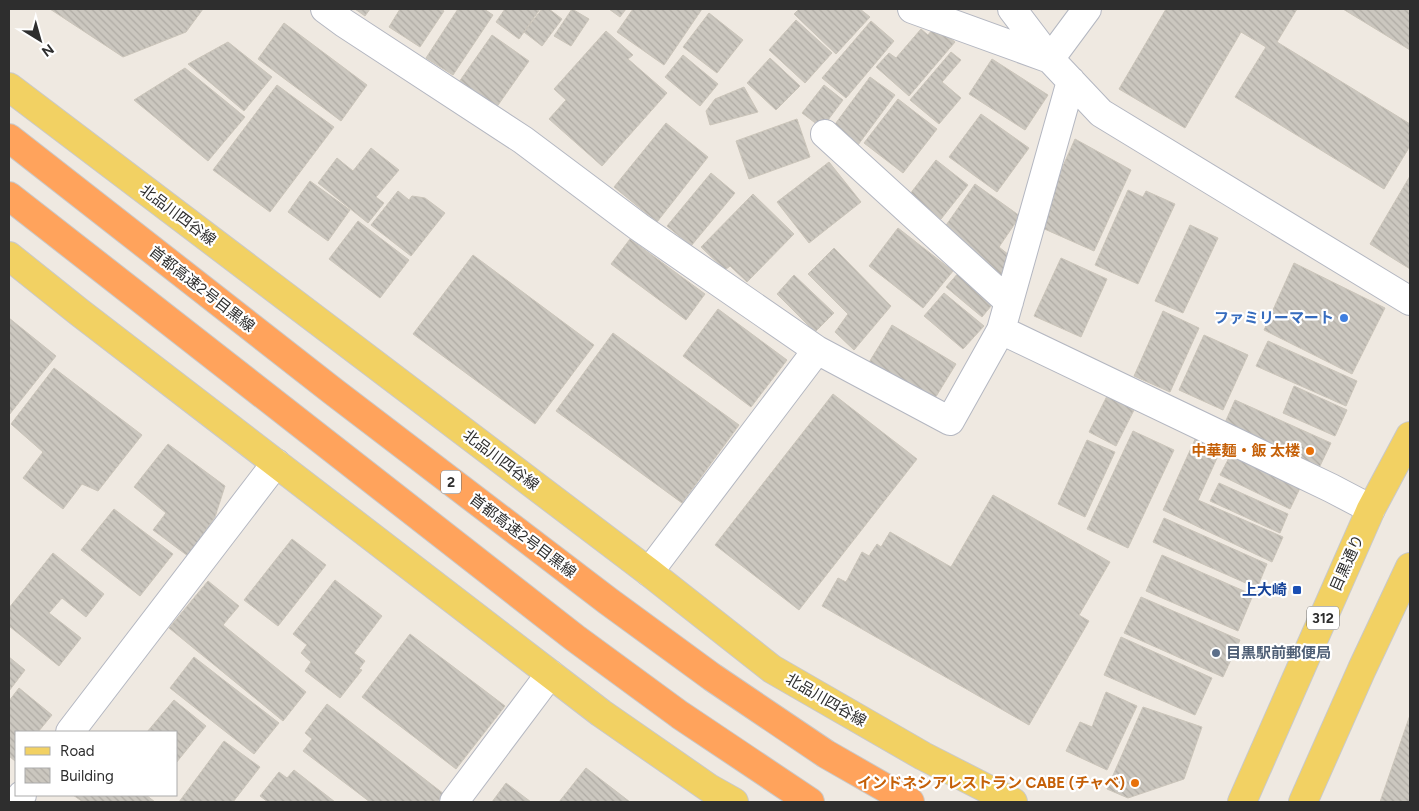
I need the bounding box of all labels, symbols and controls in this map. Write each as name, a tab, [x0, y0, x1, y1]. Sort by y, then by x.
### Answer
north arrow	[15, 15, 65, 65]
text: N	[38, 40, 57, 60]
street label: 北品川四谷線	[137, 181, 219, 249]
street label: 首都高速2号目黒線	[146, 242, 258, 336]
place label: ファミリーマート	[1214, 309, 1334, 327]
marker: ファミリーマート	[1338, 312, 1350, 324]
street label: 北品川四谷線	[460, 426, 542, 494]
place label: 中華麺・飯 太楼	[1191, 442, 1300, 460]
marker: 中華麺・飯 太楼	[1304, 445, 1316, 457]
road number: 2	[441, 471, 461, 494]
street label: 首都高速2号目黒線	[466, 490, 580, 582]
street label: 目黒通り	[1327, 532, 1367, 594]
place label: 上大崎	[1242, 581, 1287, 599]
marker: 上大崎	[1291, 584, 1303, 596]
road number: 312	[1307, 606, 1339, 630]
place label: 目黒駅前郵便局	[1226, 644, 1331, 662]
marker: 目黒駅前郵便局	[1210, 647, 1222, 659]
street label: 北品川四谷線	[783, 670, 869, 730]
legend	[15, 731, 178, 796]
text: Road	[60, 742, 95, 760]
text: Building	[60, 767, 114, 785]
place label: インドネシアレストラン CABE (チャベ)	[857, 774, 1125, 792]
marker: インドネシアレストラン CABE (チャベ)	[1129, 777, 1141, 789]

